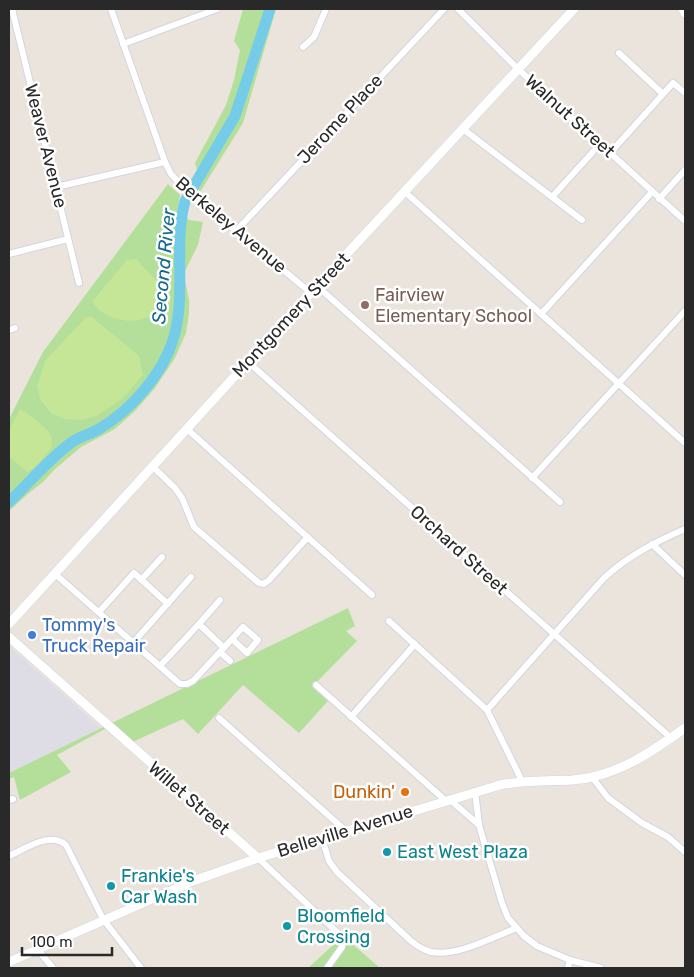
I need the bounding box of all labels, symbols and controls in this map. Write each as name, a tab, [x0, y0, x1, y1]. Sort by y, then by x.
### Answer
street label: Jerome Place	[293, 69, 387, 169]
street label: Walnut Street	[520, 70, 620, 162]
street label: Weaver Avenue	[20, 82, 72, 210]
street label: Berkeley Avenue	[171, 172, 291, 278]
water label: Second River	[147, 206, 180, 325]
street label: Montgomery Street	[228, 248, 354, 382]
place label: Fairview Elementary School	[375, 284, 532, 327]
marker: Fairview Elementary School	[359, 299, 371, 311]
street label: Orchard Street	[406, 501, 512, 599]
place label: Tommy's Truck Repair	[42, 614, 146, 657]
marker: Tommy's Truck Repair	[26, 629, 38, 641]
street label: Willet Street	[144, 757, 234, 839]
place label: Dunkin'	[333, 781, 395, 803]
marker: Dunkin'	[399, 786, 411, 798]
street label: Belleville Avenue	[274, 800, 416, 862]
place label: East West Plaza	[397, 841, 528, 863]
marker: East West Plaza	[381, 846, 393, 858]
place label: Frankie's Car Wash	[121, 865, 198, 908]
marker: Frankie's Car Wash	[105, 880, 117, 892]
place label: Bloomfield Crossing	[297, 905, 385, 948]
marker: Bloomfield Crossing	[281, 920, 293, 932]
scale bar	[22, 924, 112, 956]
text: 100 m	[30, 933, 72, 951]

